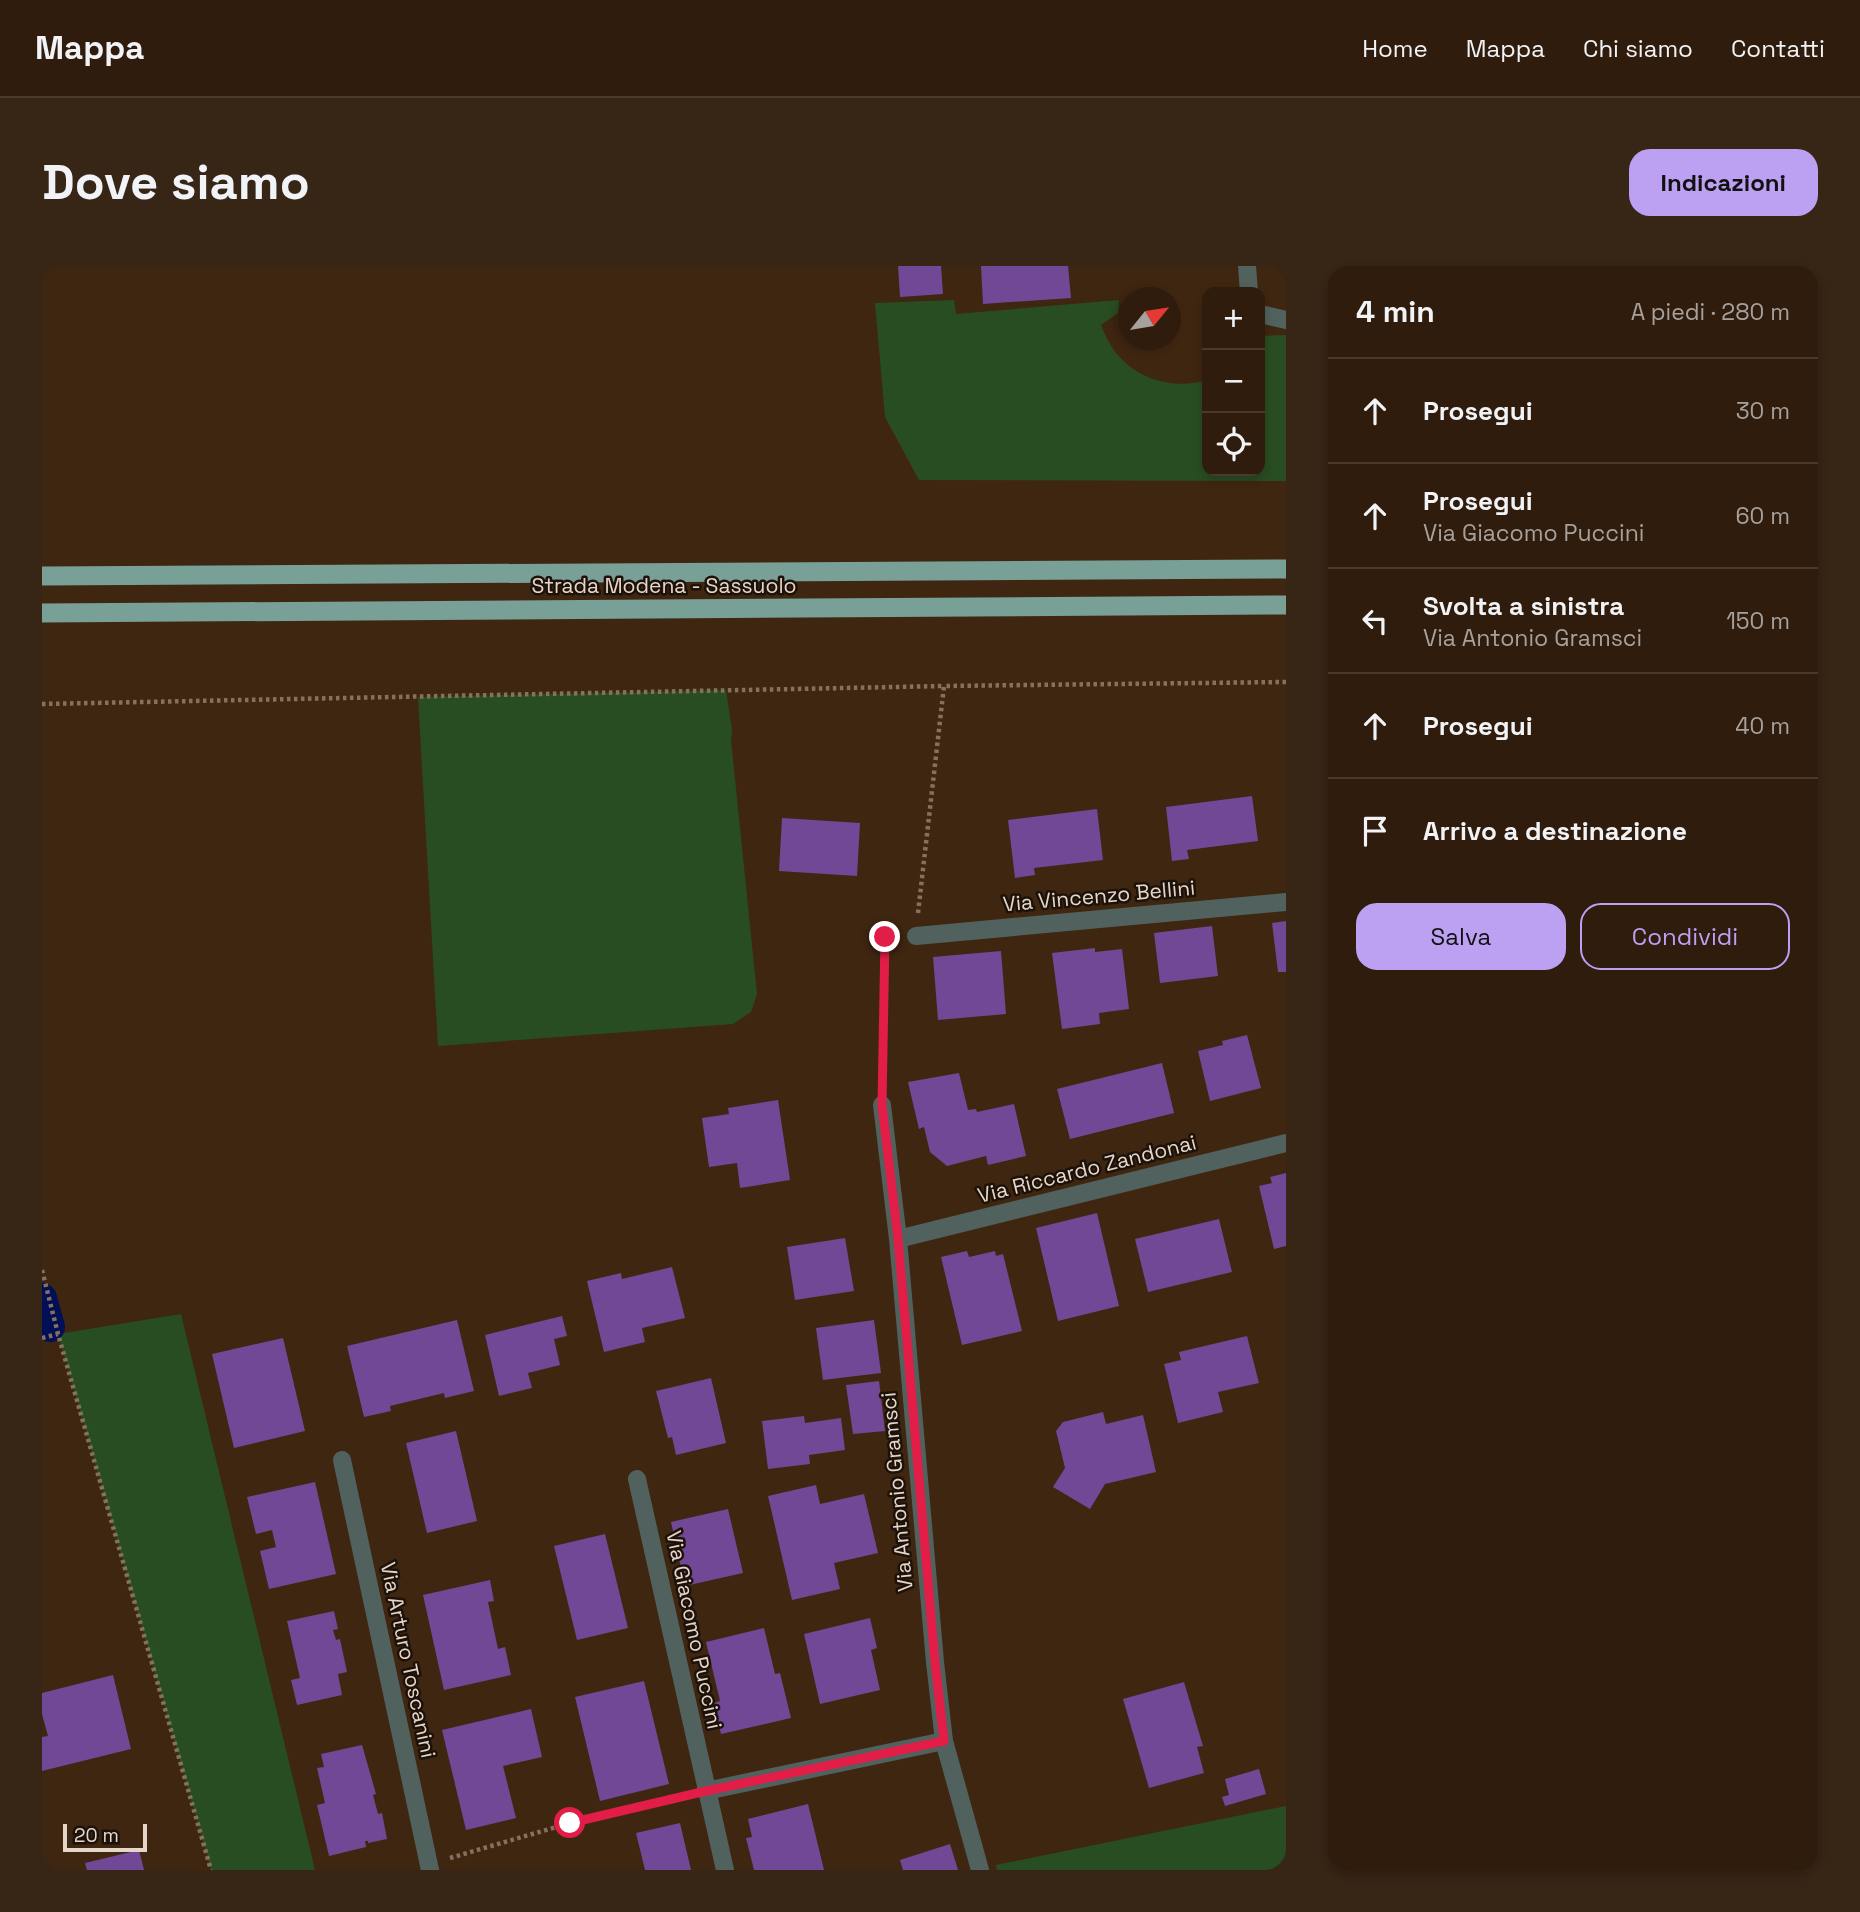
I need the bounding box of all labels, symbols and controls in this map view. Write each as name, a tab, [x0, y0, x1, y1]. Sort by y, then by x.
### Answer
text: Mappa	[35, 27, 144, 69]
text: Home	[1362, 33, 1428, 64]
text: Mappa	[1466, 33, 1545, 64]
text: Chi siamo	[1583, 33, 1693, 64]
text: Contatti	[1731, 33, 1825, 64]
button: Indicazioni	[1629, 149, 1818, 216]
text: Dove siamo	[42, 151, 310, 213]
north arrow	[1118, 287, 1181, 350]
map controls	[1202, 287, 1265, 476]
button: +	[1202, 287, 1265, 350]
text: 4 min	[1356, 292, 1435, 331]
text: A piedi · 280 m	[1631, 297, 1790, 327]
button: −	[1202, 350, 1265, 413]
icon: ahead	[1356, 392, 1394, 430]
text: Prosegui	[1423, 394, 1533, 428]
text: 30 m	[1736, 396, 1790, 426]
button: locate	[1202, 413, 1265, 476]
text: Prosegui	[1423, 484, 1533, 518]
icon: ahead	[1356, 497, 1394, 535]
text: 60 m	[1735, 501, 1790, 531]
text: Via Giacomo Puccini	[1423, 518, 1644, 548]
street label: Strada Modena - Sassuolo	[532, 572, 797, 599]
text: Svolta a sinistra	[1423, 589, 1624, 623]
icon: left	[1356, 602, 1394, 640]
text: 150 m	[1726, 606, 1790, 636]
text: Via Antonio Gramsci	[1423, 623, 1642, 653]
icon: ahead	[1356, 707, 1394, 745]
text: Prosegui	[1423, 709, 1533, 743]
text: 40 m	[1735, 711, 1790, 741]
icon: arrive	[1356, 812, 1394, 850]
text: Arrivo a destinazione	[1423, 814, 1687, 848]
street label: Via Vincenzo Bellini	[1002, 874, 1196, 917]
button: Salva	[1356, 903, 1566, 970]
button: Condividi	[1580, 903, 1790, 970]
route end	[869, 921, 900, 952]
street label: Via Riccardo Zandonai	[975, 1128, 1199, 1209]
street label: Via Antonio Gramsci	[874, 1391, 919, 1593]
street label: Via Giacomo Puccini	[660, 1528, 729, 1732]
street label: Via Arturo Toscanini	[375, 1560, 442, 1760]
route start	[554, 1807, 585, 1838]
scale bar	[63, 1821, 147, 1853]
text: 20 m	[74, 1823, 119, 1848]

